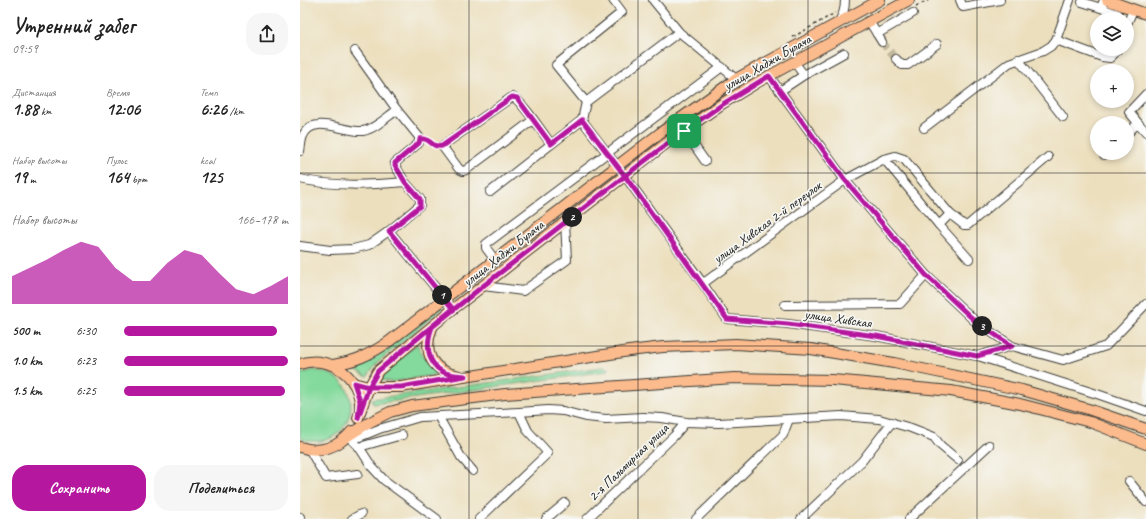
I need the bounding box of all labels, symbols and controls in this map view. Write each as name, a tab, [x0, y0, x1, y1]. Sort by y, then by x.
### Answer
text: Утренний забег	[12, 12, 135, 40]
map controls	[1090, 12, 1134, 160]
button: layers	[1090, 12, 1134, 56]
button: share	[246, 13, 288, 55]
street label: улица Хаджи Булача	[720, 30, 815, 95]
text: 09:59	[12, 41, 38, 57]
button: +	[1090, 64, 1134, 108]
text: Дистанция	[12, 85, 56, 99]
text: Время	[106, 85, 129, 99]
text: Темп	[200, 85, 218, 99]
text: 1.88	[12, 99, 38, 120]
text: 12:06	[106, 99, 140, 120]
text: 6:26	[200, 99, 227, 120]
text: km	[38, 104, 52, 118]
text: /km	[227, 104, 244, 118]
pin	[667, 114, 701, 148]
button: −	[1090, 116, 1134, 160]
icon: arrive	[673, 120, 695, 142]
text: Набор высоты	[12, 153, 67, 167]
text: Пульс	[106, 153, 127, 167]
text: kcal	[200, 153, 215, 167]
text: 19	[12, 167, 27, 188]
text: 164	[106, 167, 129, 188]
text: 125	[200, 167, 223, 188]
text: m	[27, 172, 36, 186]
text: bpm	[129, 172, 147, 186]
street label: улица Хивская 2-й переулок	[709, 176, 826, 268]
pin: 2	[562, 207, 582, 227]
text: 2	[570, 210, 574, 224]
text: Набор высоты	[12, 212, 77, 228]
text: 166–178 m	[237, 212, 288, 228]
street label: улица Хаджи Булача	[459, 216, 548, 291]
pin: 1	[432, 285, 452, 305]
text: 1	[440, 288, 444, 302]
street label: улица Хивская	[803, 305, 874, 332]
pin: 3	[972, 316, 992, 336]
text: 3	[980, 319, 984, 333]
text: 500 m	[12, 323, 40, 339]
text: 6:30	[76, 323, 96, 339]
text: 1.0 km	[12, 353, 42, 369]
text: 6:23	[76, 353, 96, 369]
text: 1.5 km	[12, 383, 42, 399]
text: 6:25	[76, 383, 96, 399]
street label: 2-я Пальмирная улица	[585, 419, 673, 505]
button: Сохранить	[12, 465, 146, 511]
button: Поделиться	[154, 465, 288, 511]

